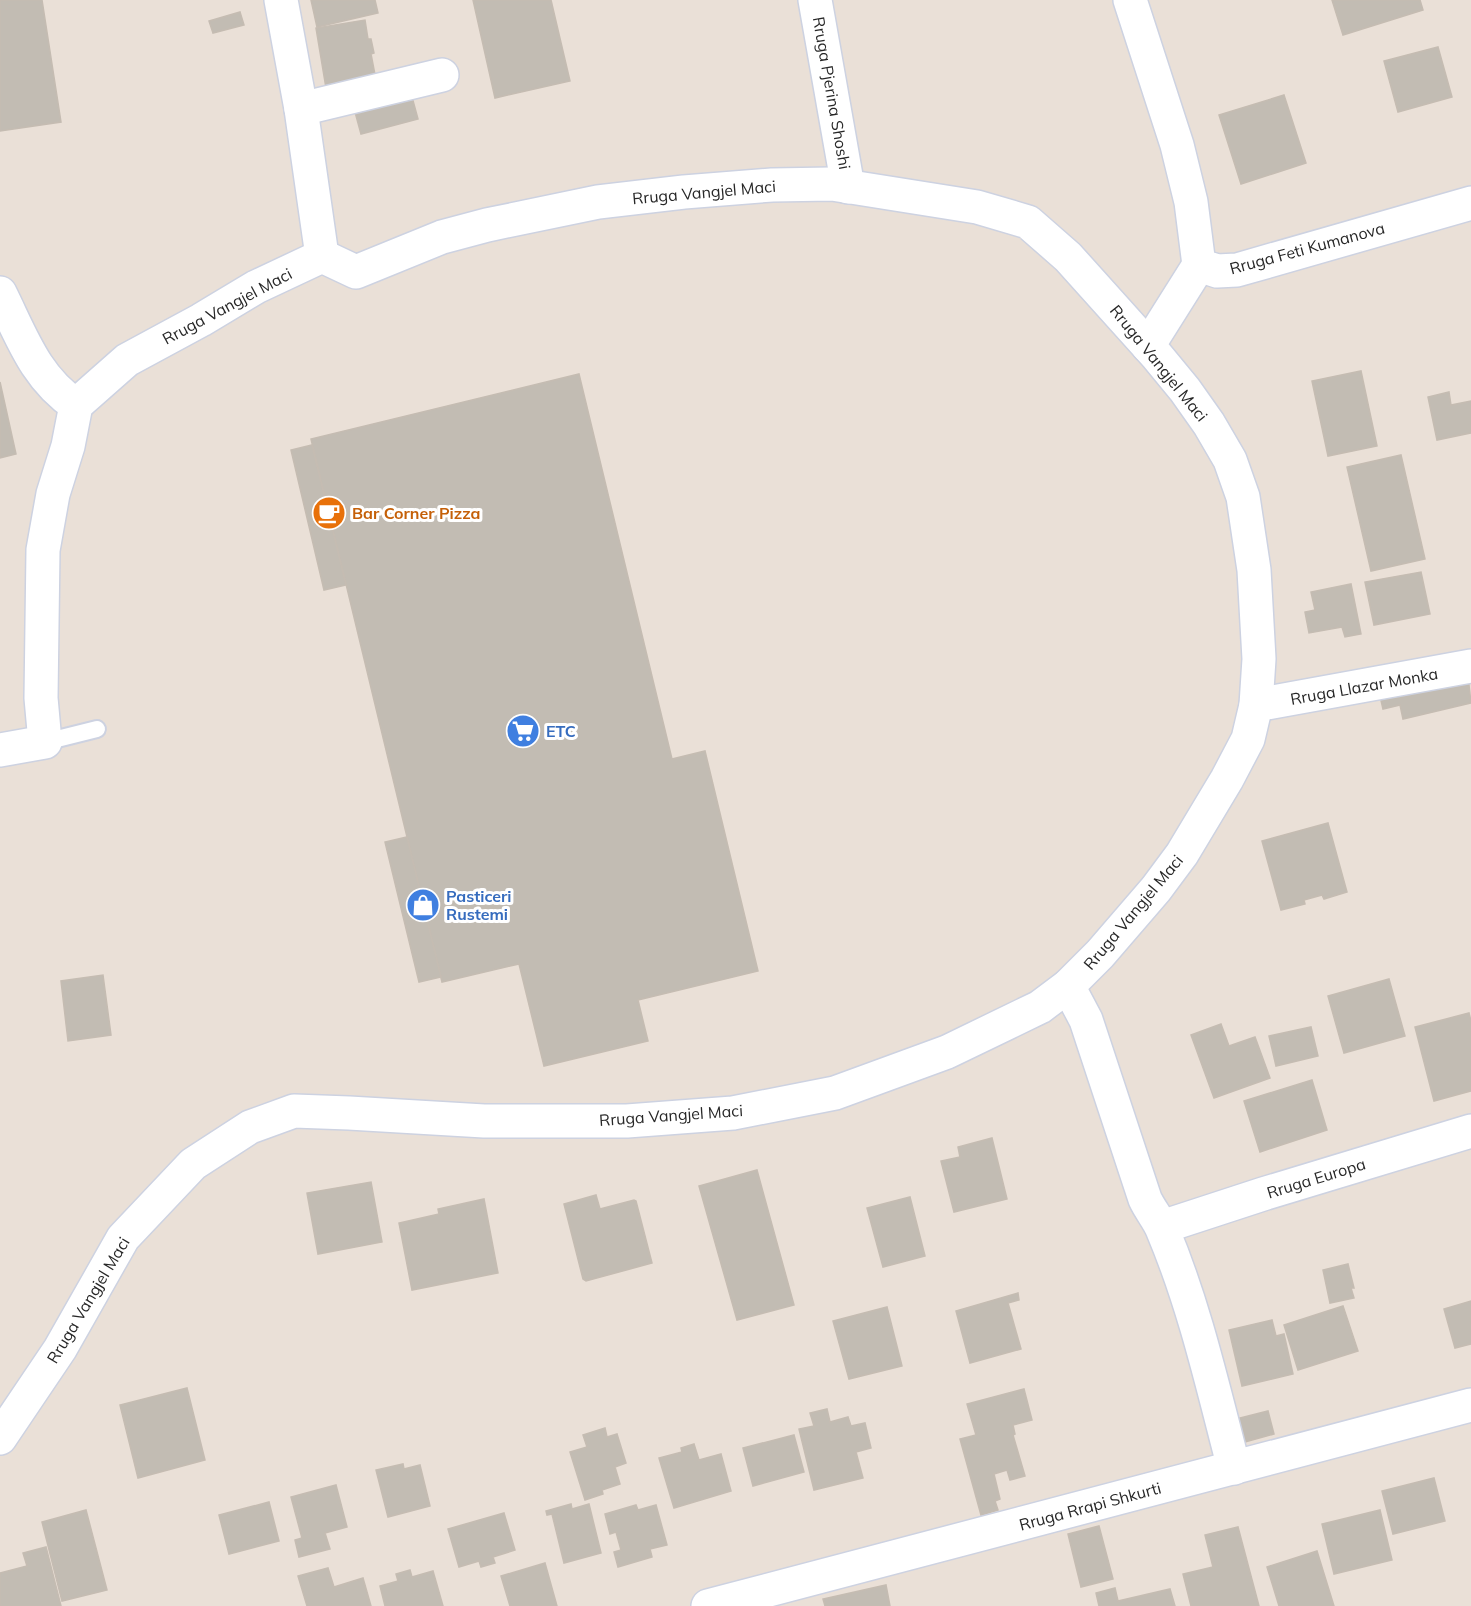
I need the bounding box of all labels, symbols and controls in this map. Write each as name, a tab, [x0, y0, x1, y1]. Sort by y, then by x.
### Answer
street label: Rruga Pjerina Shoshi	[809, 15, 855, 171]
street label: Rruga Vangjel Maci	[631, 176, 777, 208]
street label: Rruga Feti Kumanova	[1227, 218, 1387, 278]
street label: Rruga Vangjel Maci	[159, 263, 295, 349]
street label: Rruga Vangjel Maci	[1106, 301, 1212, 425]
cafe icon: Bar Corner Pizza	[311, 495, 347, 531]
place label: Bar Corner Pizza	[352, 503, 480, 523]
street label: Rruga Llazar Monka	[1289, 663, 1439, 709]
supermarket icon: ETC	[505, 713, 541, 749]
place label: ETC	[546, 721, 576, 741]
street label: Rruga Vangjel Maci	[1079, 850, 1187, 974]
place label: Pasticeri Rustemi	[446, 886, 512, 924]
shop icon: Pasticeri Rustemi	[405, 887, 441, 923]
street label: Rruga Vangjel Maci	[598, 1100, 744, 1130]
street label: Rruga Europa	[1264, 1153, 1368, 1203]
street label: Rruga Vangjel Maci	[42, 1233, 134, 1367]
street label: Rruga Rrapi Shkurti	[1017, 1477, 1163, 1535]

